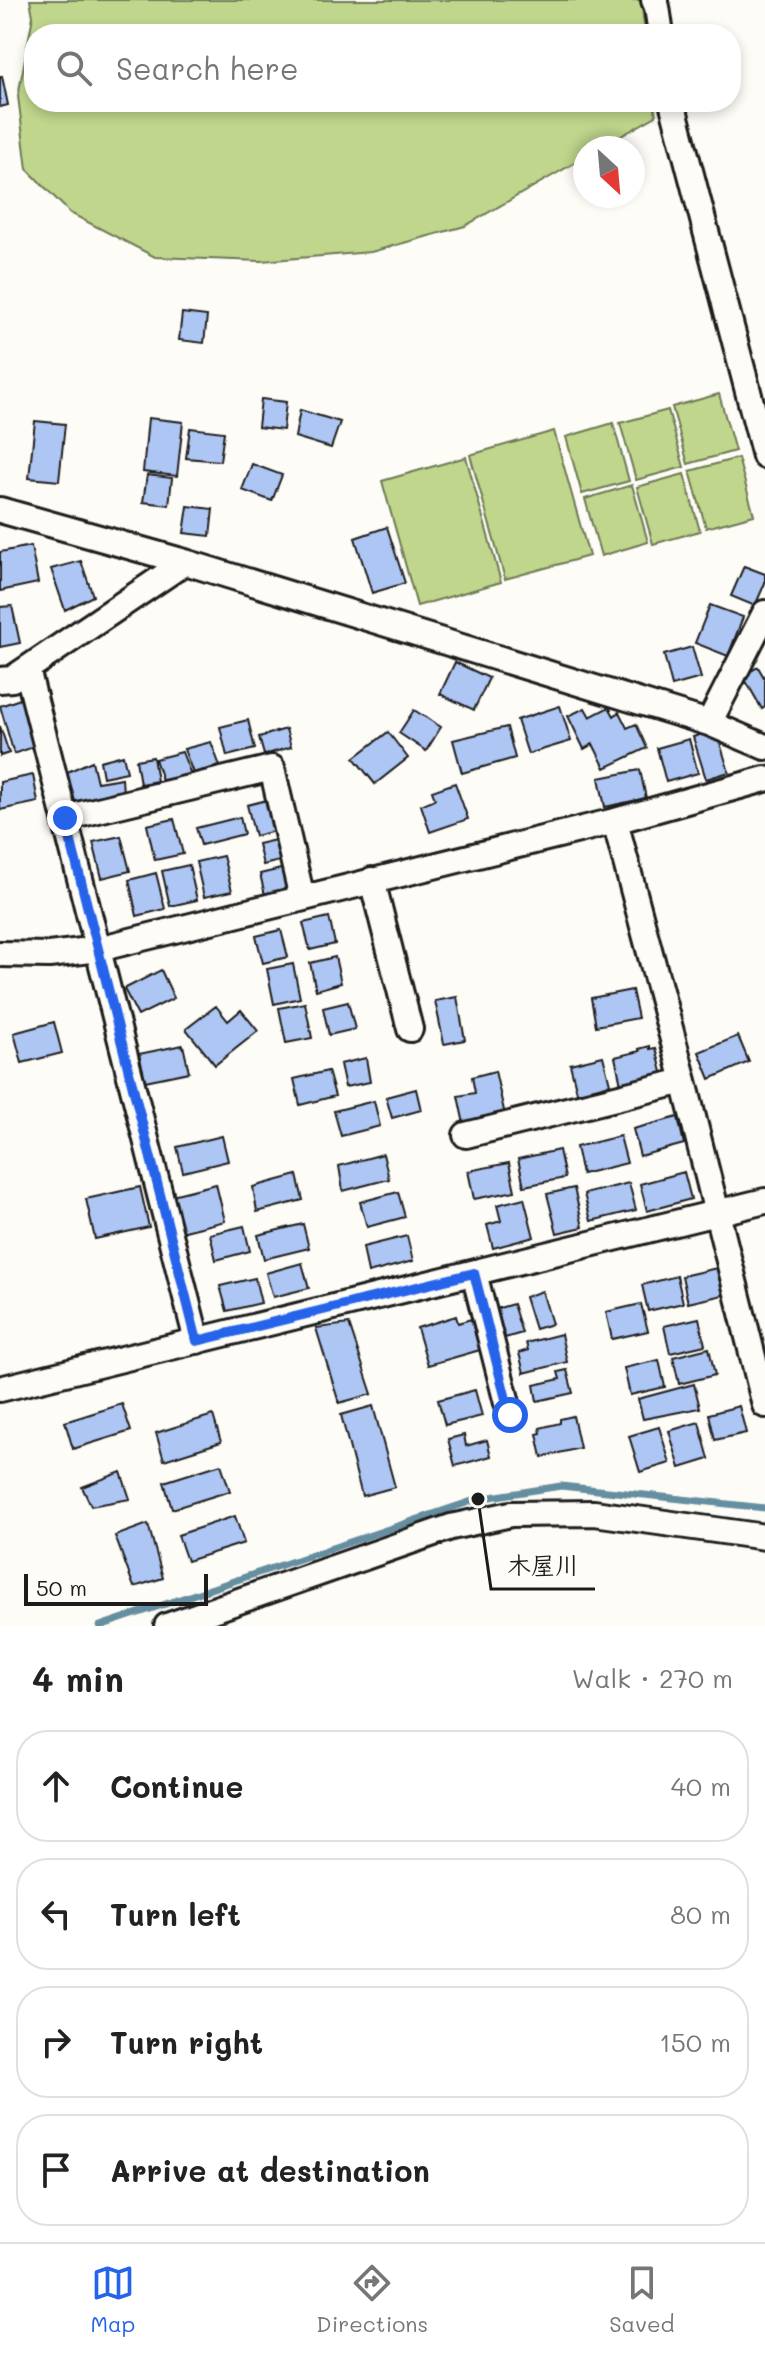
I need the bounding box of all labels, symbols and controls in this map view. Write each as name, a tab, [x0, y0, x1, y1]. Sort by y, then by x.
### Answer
search box	[24, 24, 741, 112]
icon: search	[52, 46, 96, 90]
text: Search here	[116, 48, 299, 88]
north arrow	[573, 136, 645, 208]
route end	[47, 800, 83, 836]
route start	[492, 1397, 528, 1433]
callout: 木屋川	[491, 1541, 595, 1589]
text: 木屋川	[507, 1549, 579, 1580]
scale bar	[24, 1570, 208, 1606]
text: 50 m	[36, 1573, 87, 1602]
text: 4 min	[32, 1656, 124, 1701]
text: Walk · 270 m	[572, 1661, 733, 1695]
icon: ahead	[34, 1764, 78, 1808]
text: Continue	[110, 1766, 243, 1806]
text: 40 m	[671, 1769, 731, 1803]
icon: left	[34, 1892, 78, 1936]
text: Turn left	[110, 1894, 241, 1934]
text: 80 m	[670, 1897, 731, 1931]
icon: right	[34, 2020, 78, 2064]
text: Turn right	[110, 2022, 263, 2062]
text: 150 m	[659, 2025, 731, 2059]
icon: arrive	[34, 2148, 78, 2192]
text: Arrive at destination	[110, 2150, 430, 2190]
tab: Map	[91, 2261, 135, 2338]
tab: Directions	[316, 2261, 428, 2338]
tab: Saved	[609, 2261, 674, 2338]

